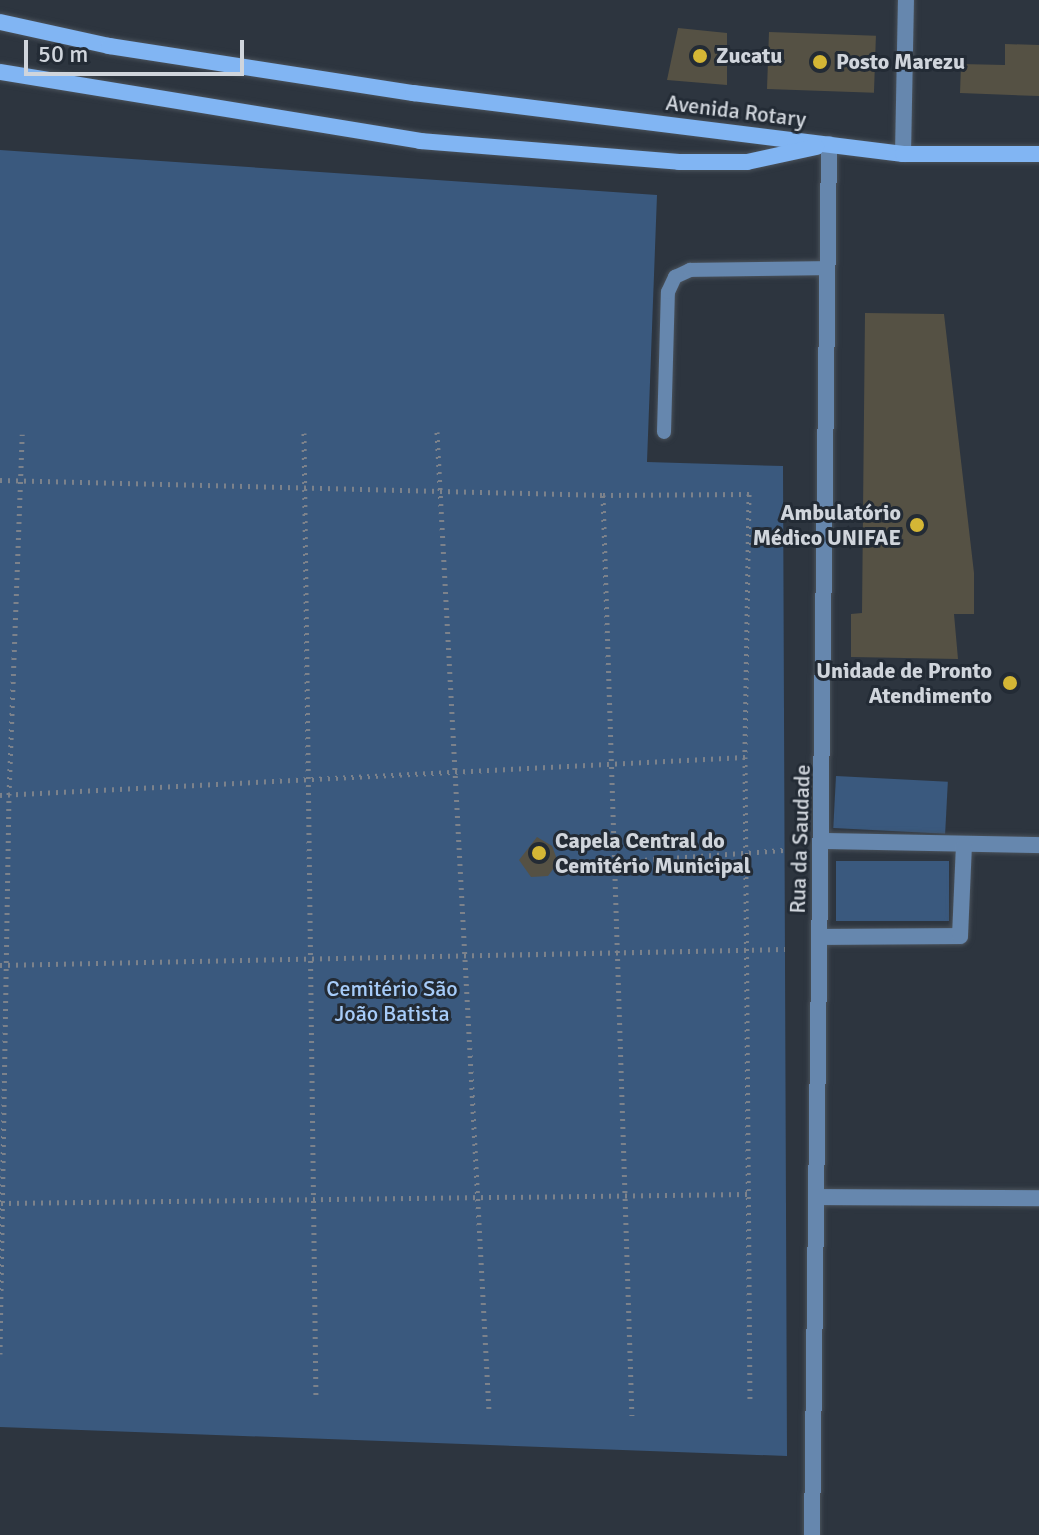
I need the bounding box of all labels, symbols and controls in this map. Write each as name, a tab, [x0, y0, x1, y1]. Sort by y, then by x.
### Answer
scale bar	[28, 24, 248, 74]
text: 50 m	[38, 39, 88, 69]
place label: Zucatu	[716, 43, 782, 69]
marker: Zucatu	[691, 47, 709, 65]
place label: Posto Marezu	[836, 49, 965, 75]
marker: Posto Marezu	[811, 53, 829, 71]
street label: Avenida Rotary	[664, 89, 808, 133]
place label: Ambulatório Médico UNIFAE	[753, 499, 901, 550]
marker: Ambulatório Médico UNIFAE	[908, 516, 926, 534]
place label: Unidade de Pronto Atendimento	[816, 657, 992, 708]
marker: Unidade de Pronto Atendimento	[999, 672, 1021, 694]
street label: Rua da Saudade	[784, 764, 816, 914]
place label: Capela Central do Cemitério Municipal	[555, 827, 751, 878]
marker: Capela Central do Cemitério Municipal	[530, 844, 548, 862]
park label: Cemitério São João Batista	[326, 975, 458, 1026]

